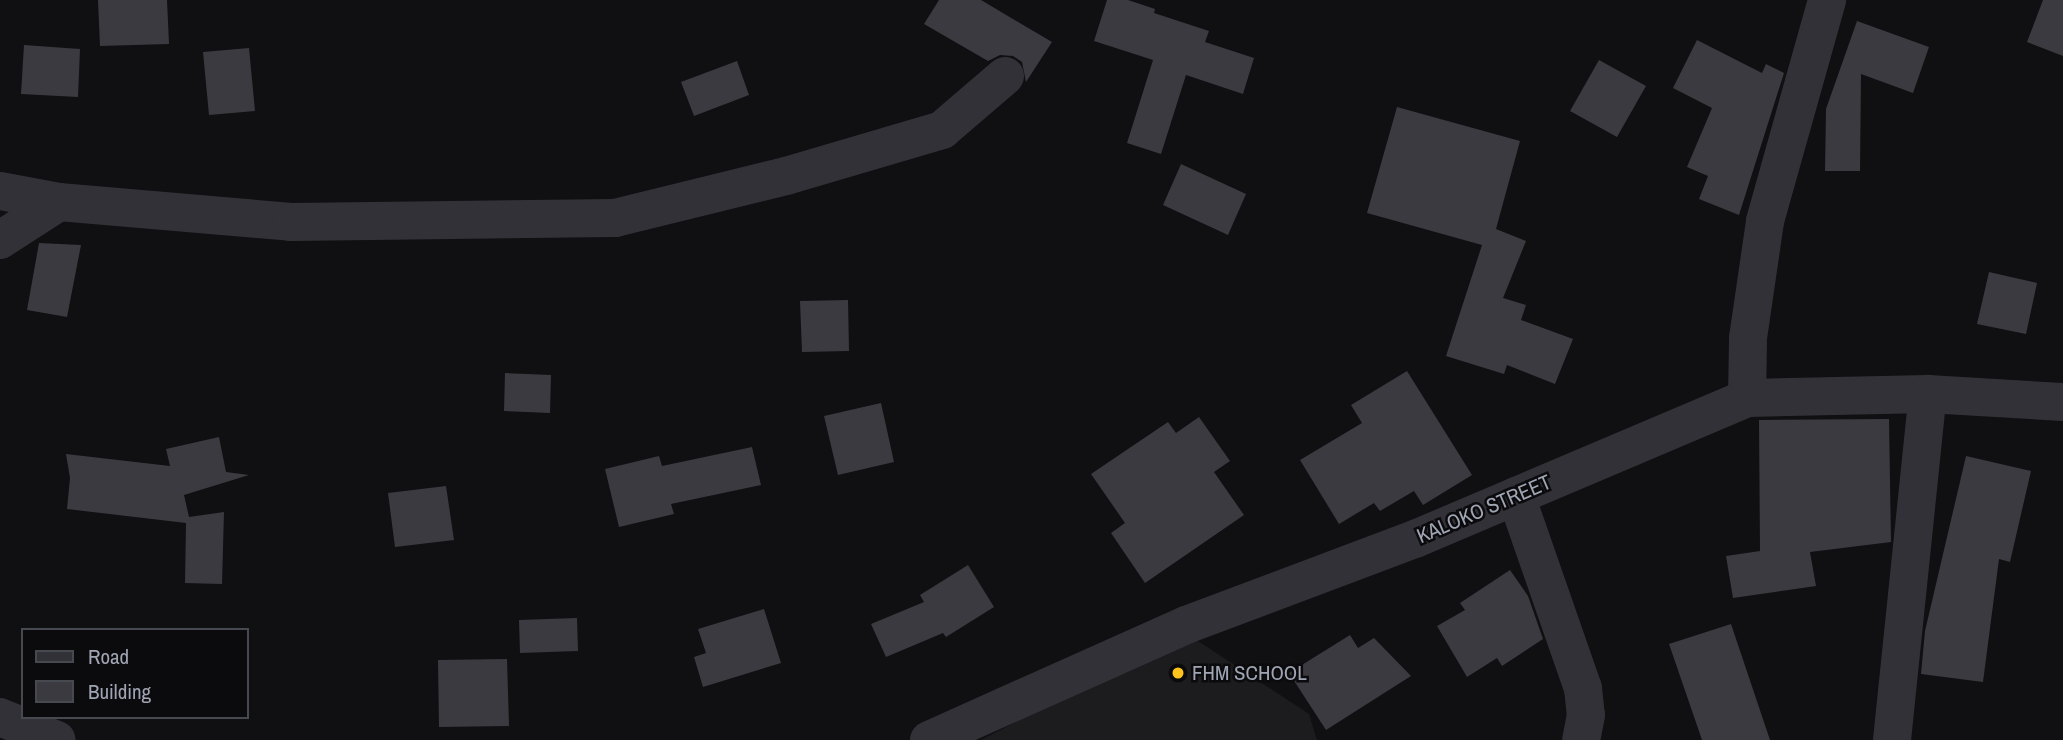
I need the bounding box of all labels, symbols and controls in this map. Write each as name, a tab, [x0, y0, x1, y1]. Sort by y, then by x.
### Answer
street label: KALOKO STREET	[1413, 469, 1555, 549]
legend	[21, 628, 248, 719]
text: Road	[88, 642, 129, 671]
place label: FHM SCHOOL	[1192, 660, 1307, 686]
marker: FHM SCHOOL	[1170, 665, 1186, 681]
text: Building	[88, 677, 151, 706]

